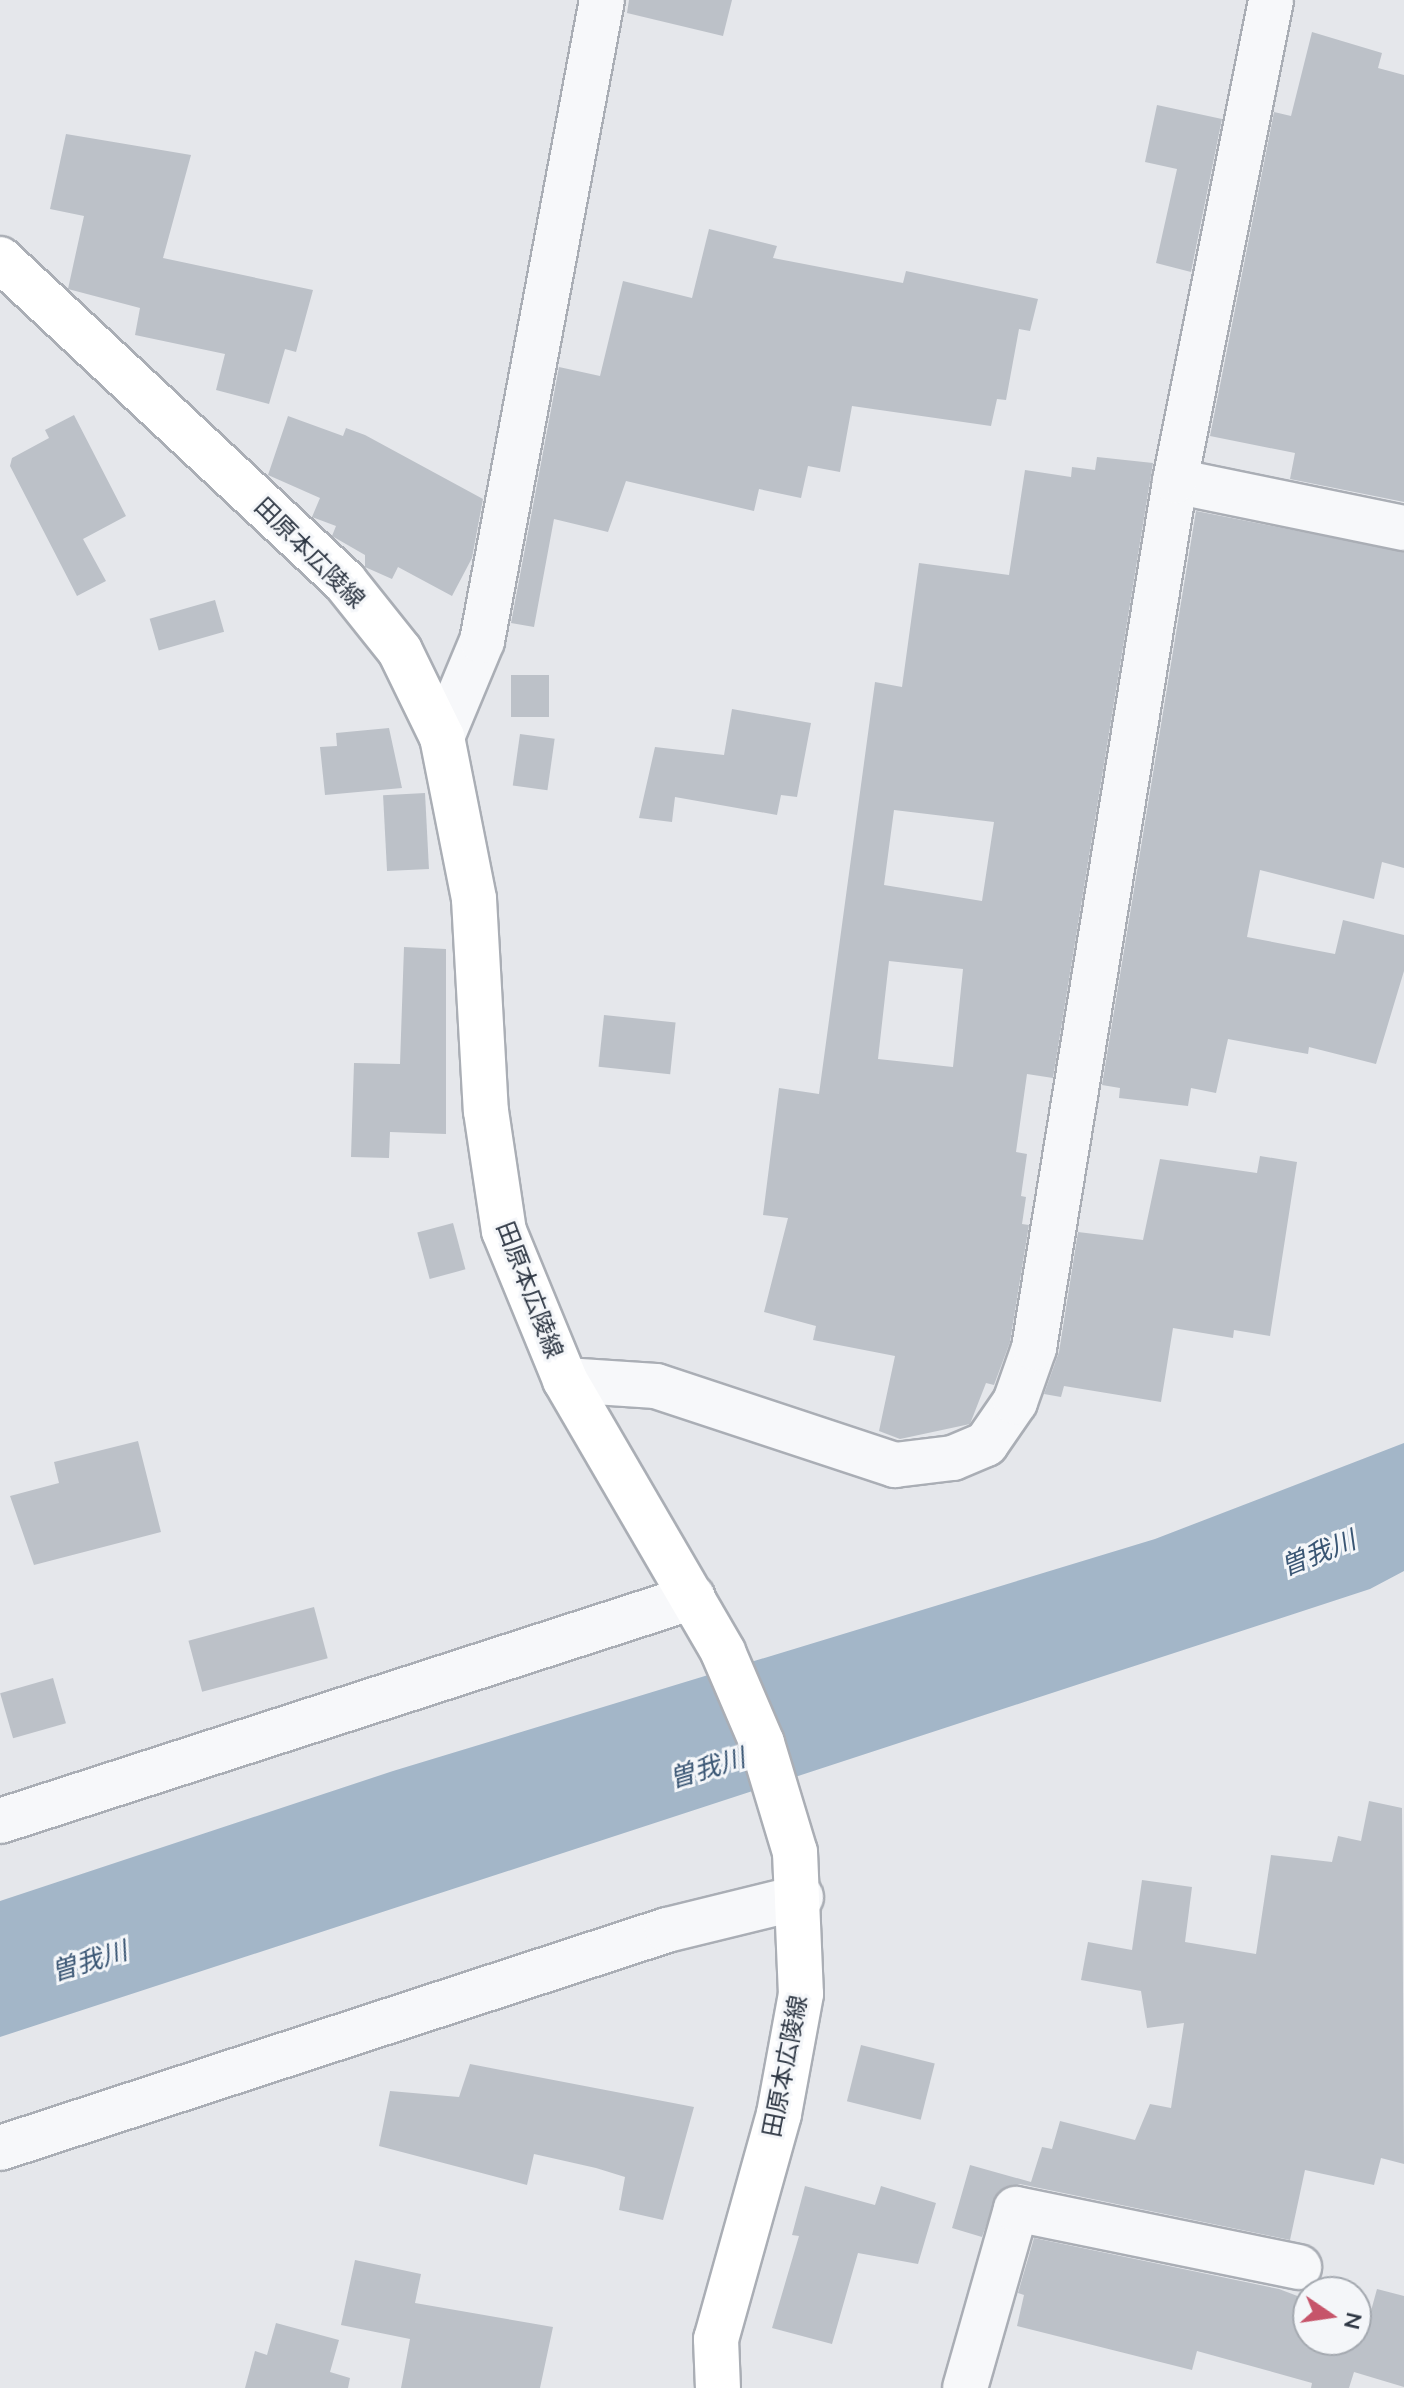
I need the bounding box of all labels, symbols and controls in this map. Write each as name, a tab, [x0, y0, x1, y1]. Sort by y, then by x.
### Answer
street label: 田原本広陵線	[249, 492, 371, 614]
street label: 田原本広陵線	[491, 1218, 569, 1362]
water label: 曽我川	[1276, 1524, 1360, 1582]
water label: 曽我川	[665, 1742, 749, 1794]
water label: 曽我川	[47, 1935, 131, 1987]
street label: 田原本広陵線	[757, 1993, 813, 2139]
north arrow	[1292, 2276, 1372, 2356]
text: N	[1338, 2310, 1369, 2332]

